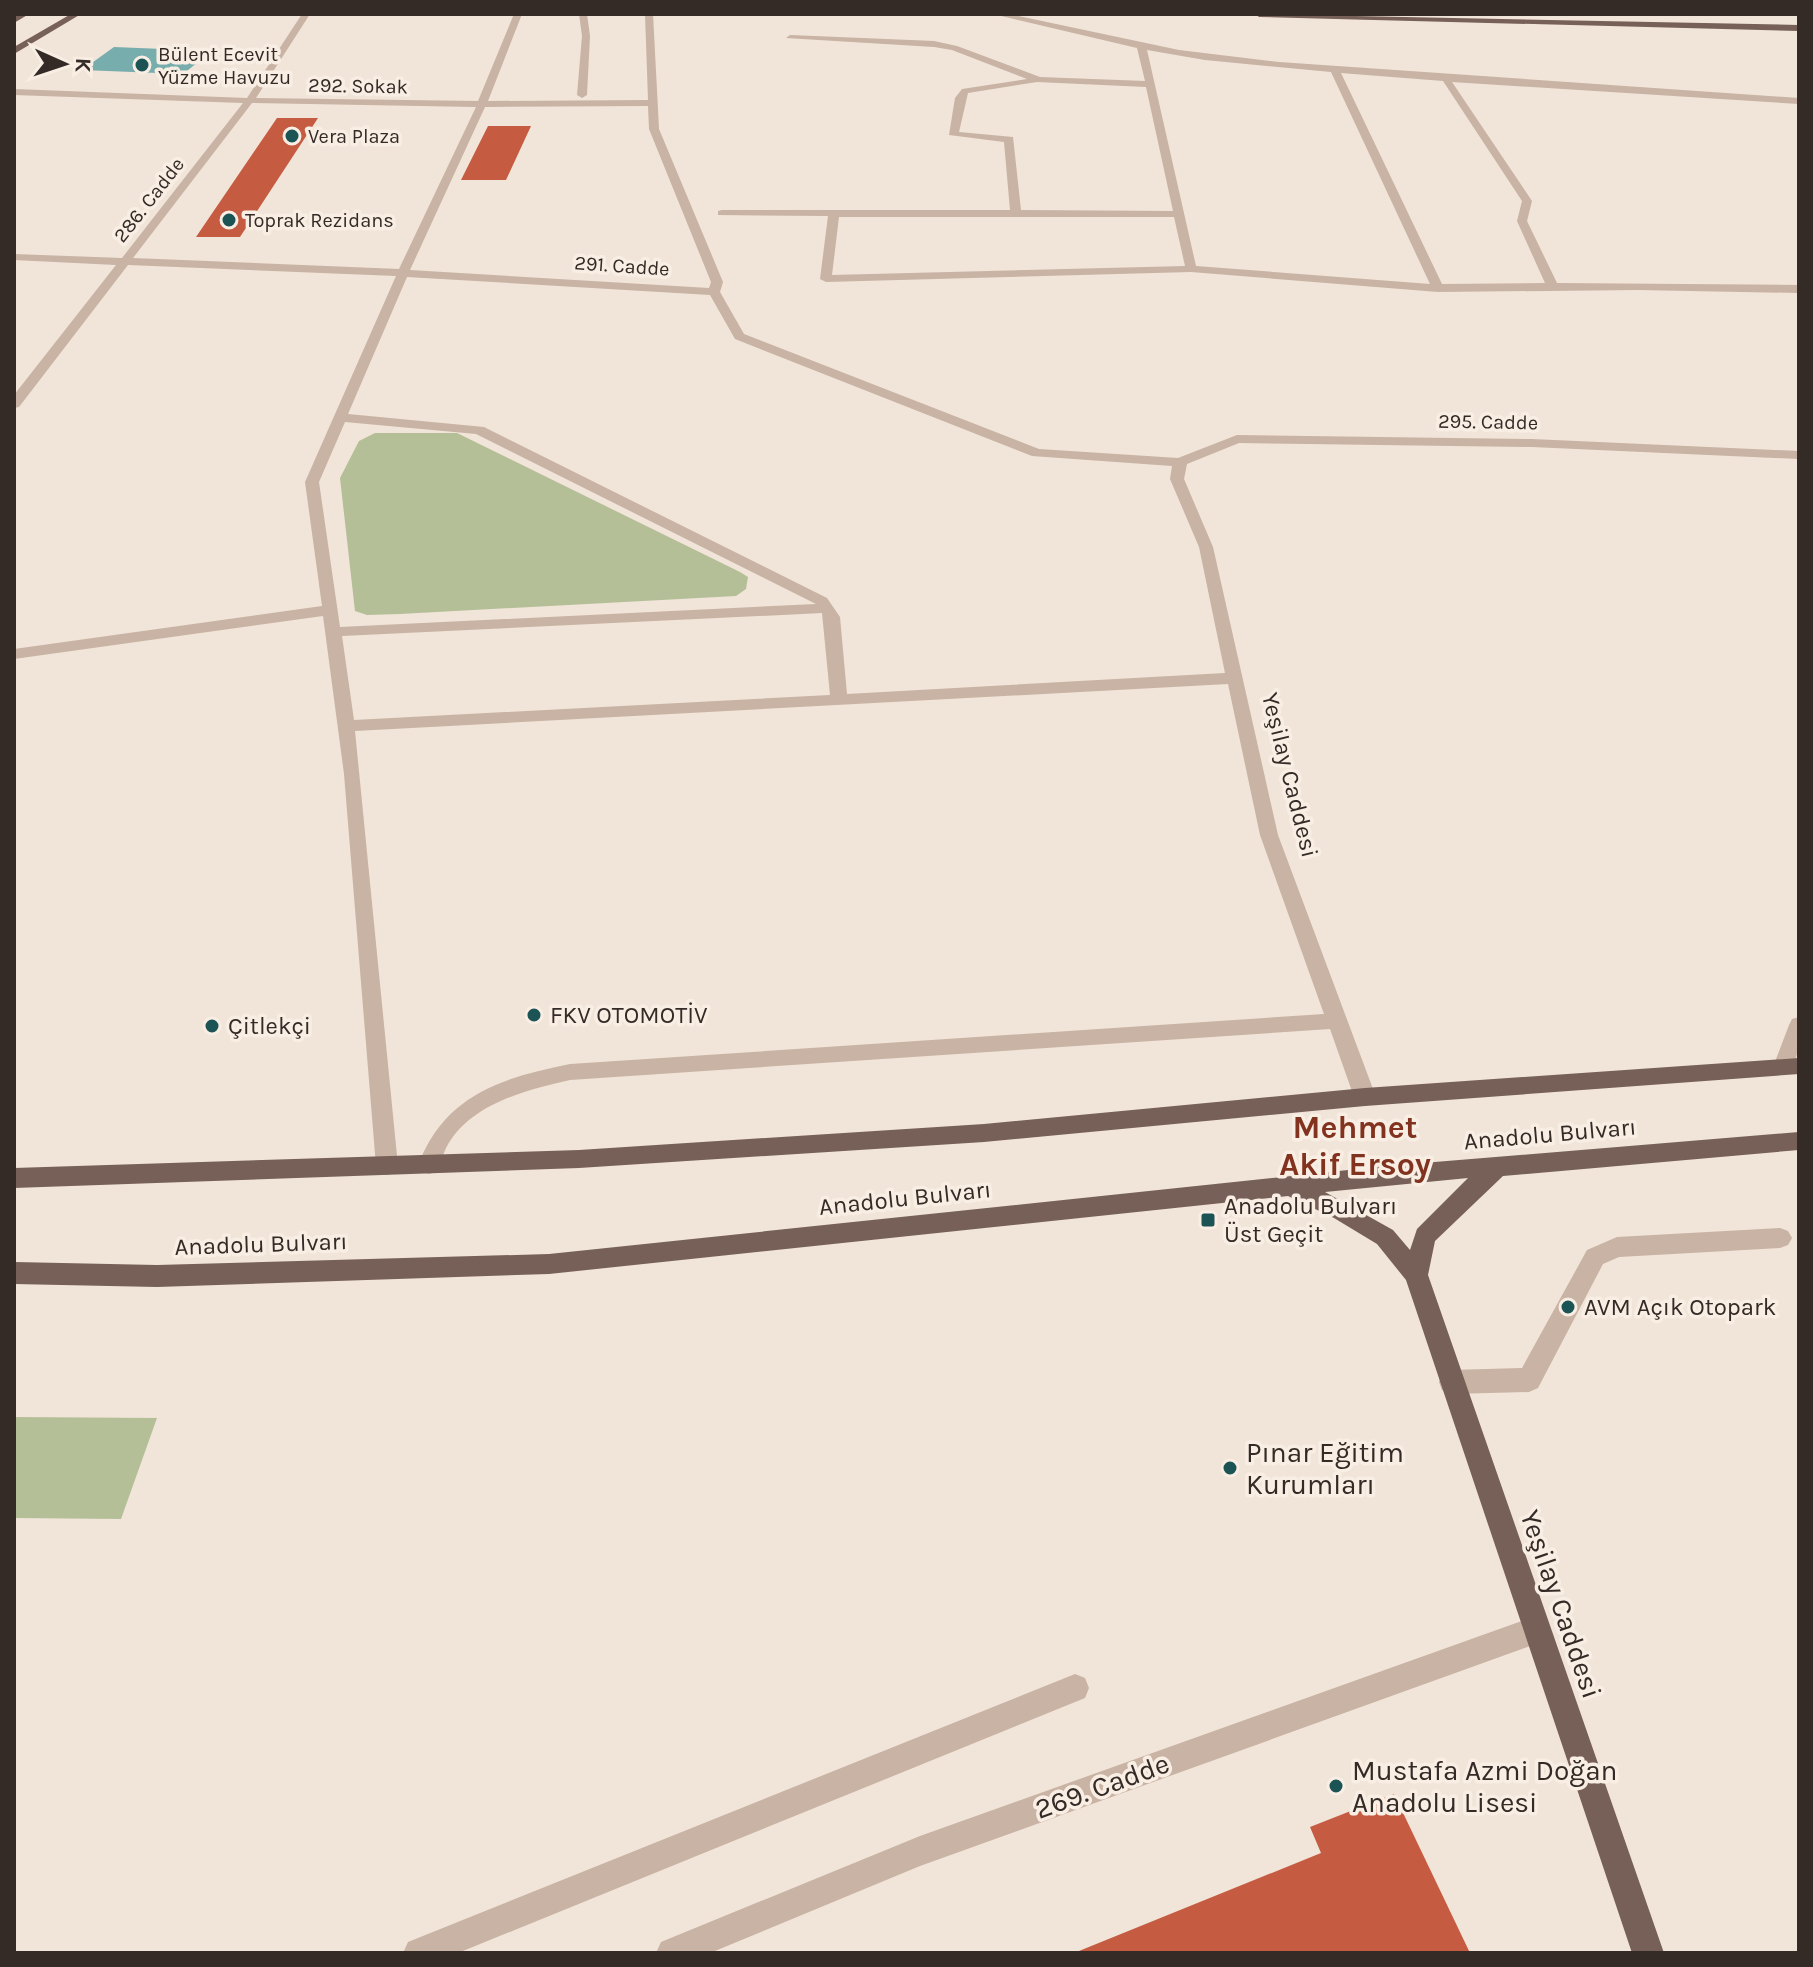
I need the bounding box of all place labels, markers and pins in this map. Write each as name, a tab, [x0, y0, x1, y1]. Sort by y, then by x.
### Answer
place label: Bülent Ecevit Yüzme Havuzu	[158, 43, 291, 89]
marker: Bülent Ecevit Yüzme Havuzu	[133, 56, 151, 74]
place label: Vera Plaza	[308, 125, 400, 148]
marker: Vera Plaza	[283, 127, 301, 145]
place label: Toprak Rezidans	[245, 209, 394, 232]
marker: Toprak Rezidans	[220, 211, 238, 229]
place label: FKV OTOMOTİV	[550, 1001, 708, 1029]
marker: FKV OTOMOTİV	[525, 1006, 543, 1024]
place label: Çitlekçi	[228, 1012, 311, 1040]
marker: Çitlekçi	[203, 1017, 221, 1035]
place label: Anadolu Bulvarı Üst Geçit	[1224, 1192, 1397, 1248]
marker: Anadolu Bulvarı Üst Geçit	[1199, 1211, 1217, 1229]
place label: AVM Açık Otopark	[1584, 1293, 1776, 1321]
marker: AVM Açık Otopark	[1559, 1298, 1577, 1316]
place label: Pınar Eğitim Kurumları	[1246, 1436, 1404, 1501]
marker: Pınar Eğitim Kurumları	[1221, 1459, 1239, 1477]
place label: Mustafa Azmi Doğan Anadolu Lisesi	[1352, 1754, 1617, 1819]
marker: Mustafa Azmi Doğan Anadolu Lisesi	[1327, 1777, 1345, 1795]

